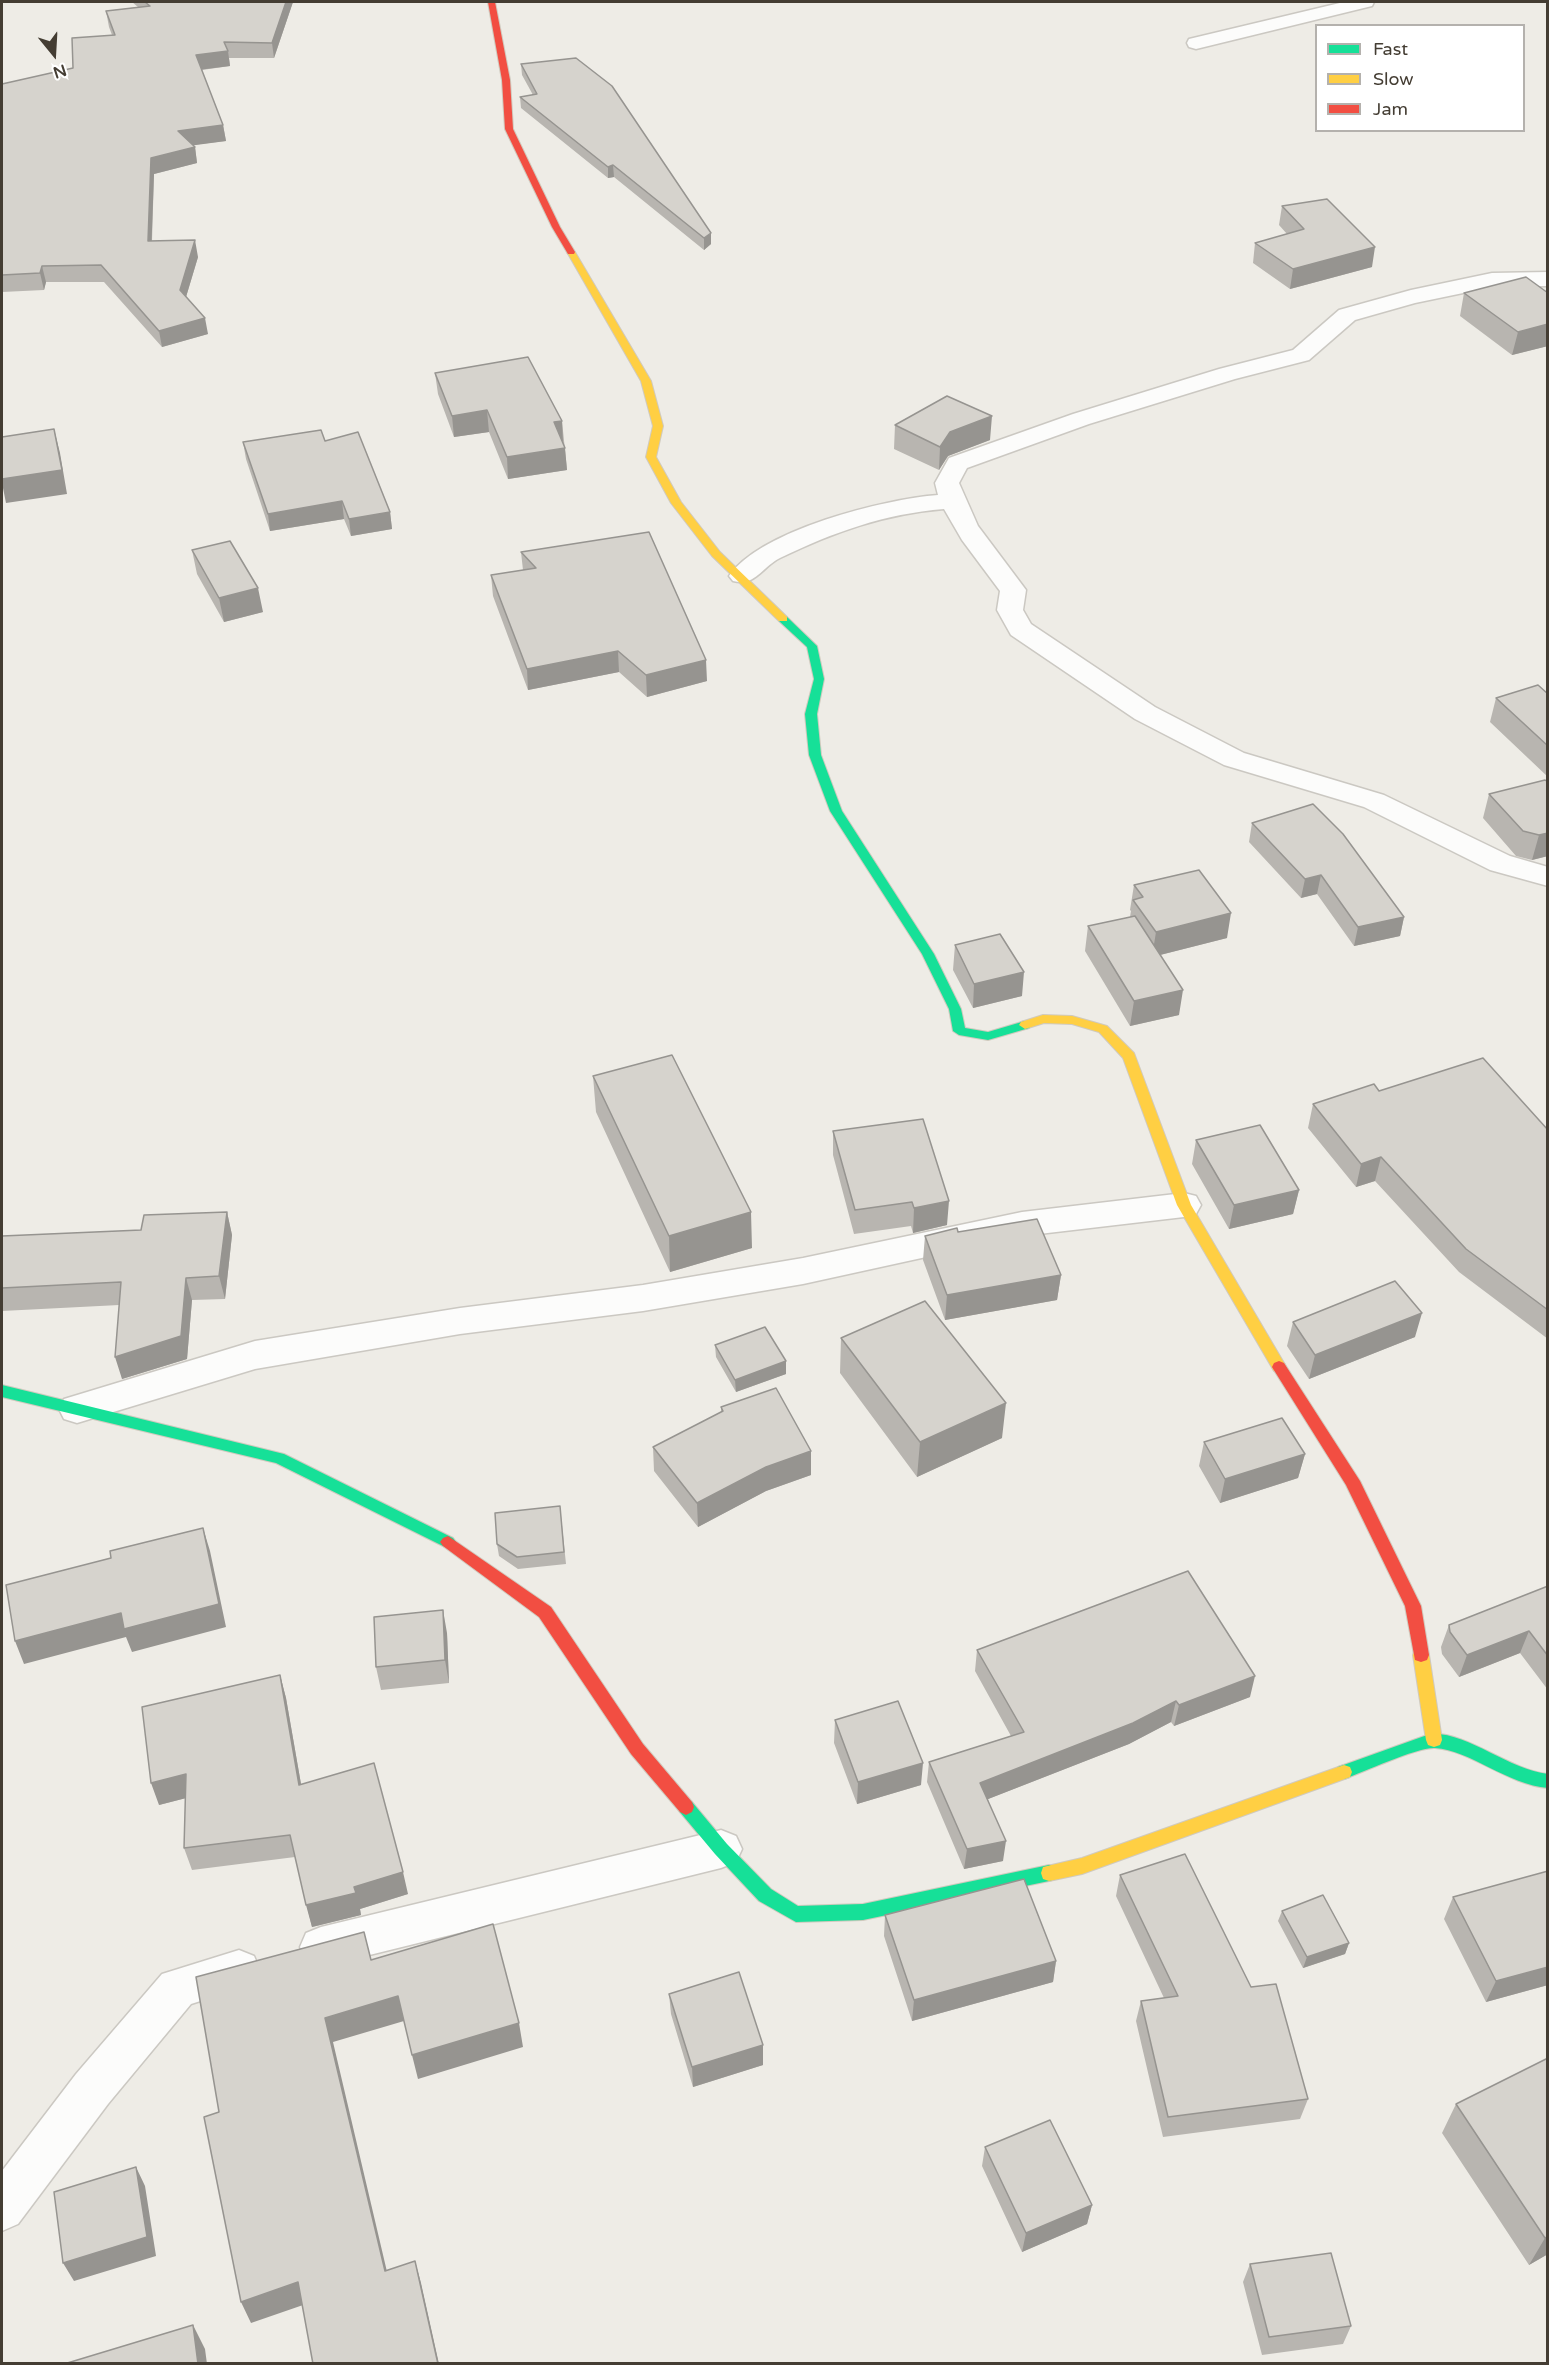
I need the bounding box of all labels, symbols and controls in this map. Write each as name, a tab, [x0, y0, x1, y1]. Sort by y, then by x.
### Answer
north arrow	[24, 24, 84, 84]
legend	[1315, 24, 1525, 132]
text: Fast	[1373, 38, 1408, 60]
text: N	[50, 60, 69, 83]
text: Slow	[1373, 68, 1414, 90]
text: Jam	[1373, 98, 1408, 120]

